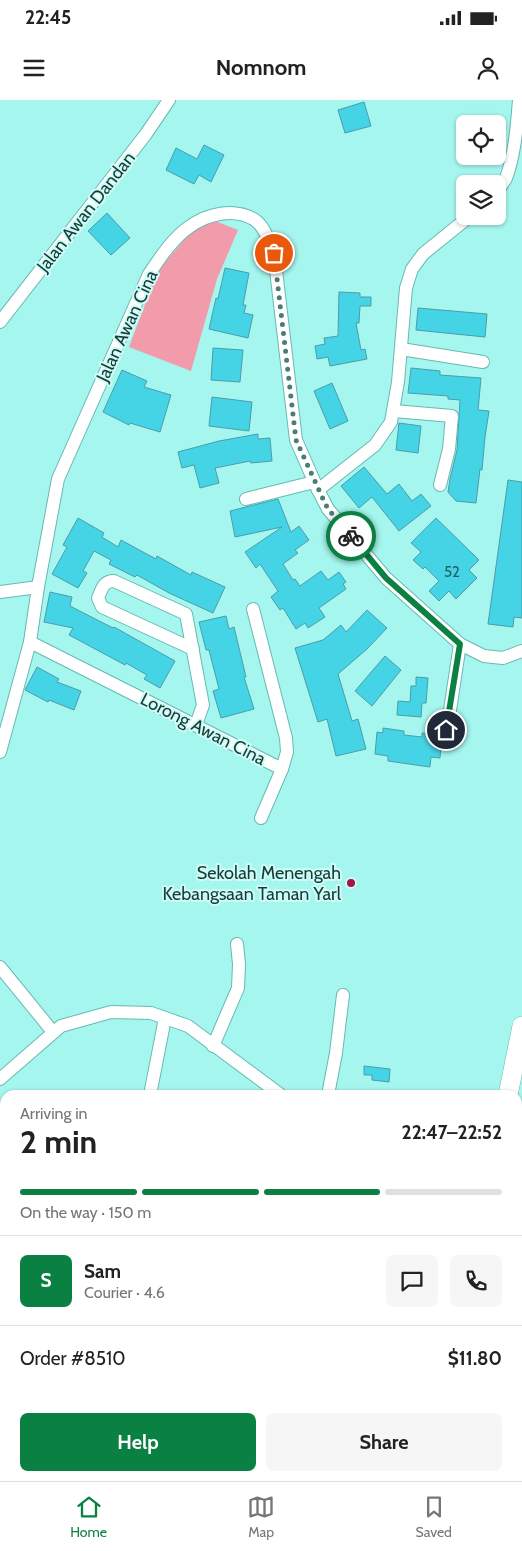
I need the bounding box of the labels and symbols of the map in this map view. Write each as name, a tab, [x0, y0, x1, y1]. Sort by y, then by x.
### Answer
street label: Jalan Awan Dandan	[32, 147, 140, 277]
pin	[253, 232, 295, 274]
street label: Jalan Awan Cina	[91, 266, 163, 386]
courier	[326, 511, 376, 561]
house number: 52	[444, 563, 460, 581]
street label: Lorong Awan Cina	[137, 688, 270, 770]
pin	[425, 709, 467, 751]
place label: Sekolah Menengah Kebangsaan Taman Yarl	[162, 862, 342, 905]
marker: Sekolah Menengah Kebangsaan Taman Yarl	[345, 877, 357, 889]

